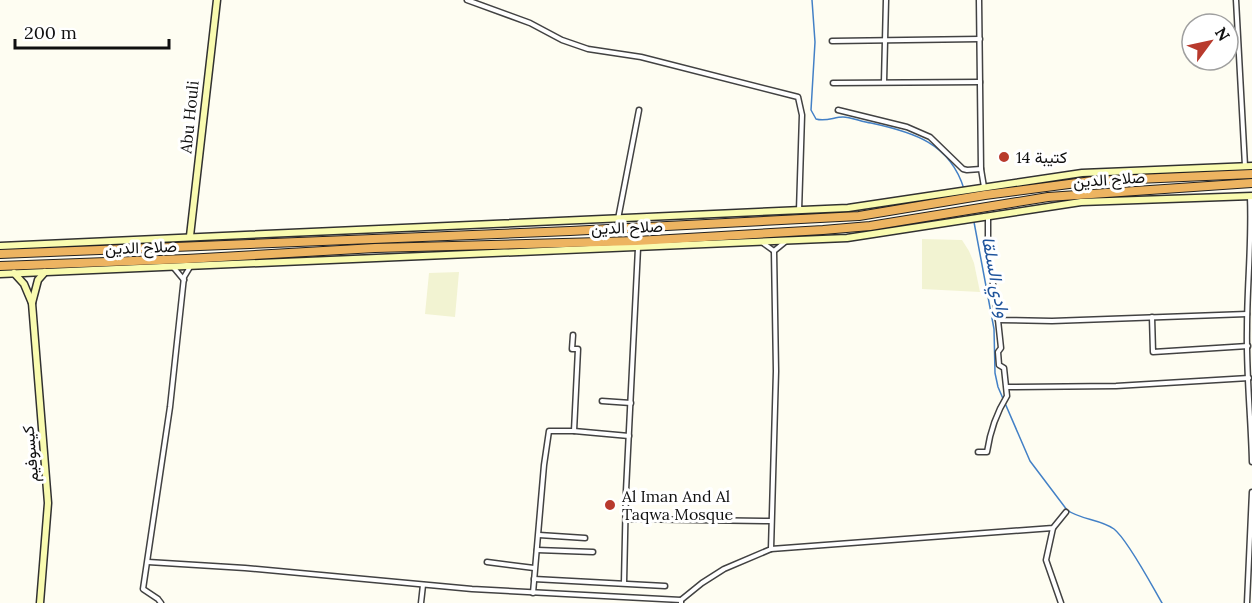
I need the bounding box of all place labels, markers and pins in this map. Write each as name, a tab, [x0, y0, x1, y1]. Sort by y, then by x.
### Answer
place label: كتيبة 14	[1016, 147, 1067, 167]
marker: كتيبة 14	[997, 150, 1011, 164]
place label: Al Iman And Al Taqwa Mosque	[621, 486, 733, 524]
marker: Al Iman And Al Taqwa Mosque	[603, 498, 617, 512]

